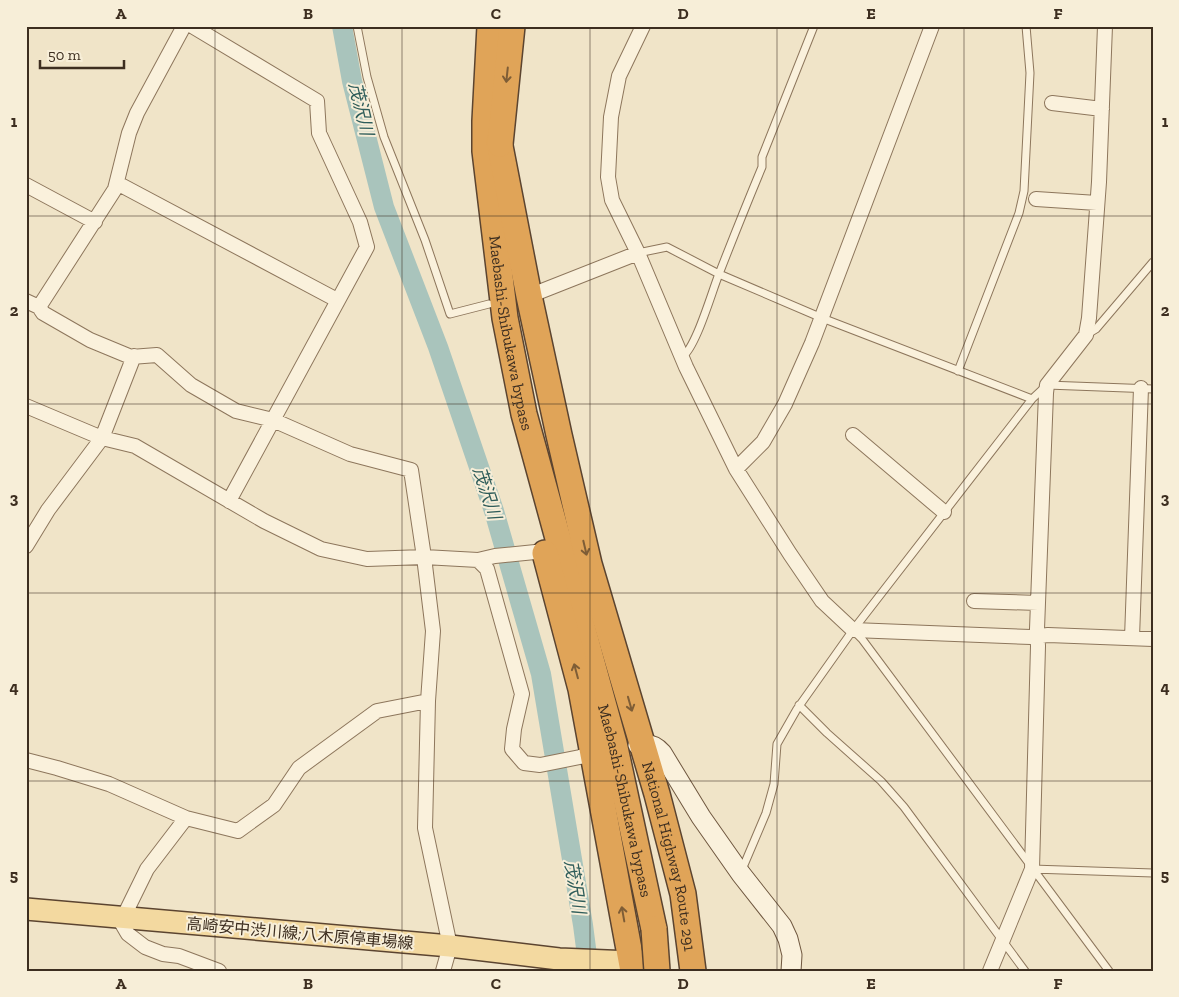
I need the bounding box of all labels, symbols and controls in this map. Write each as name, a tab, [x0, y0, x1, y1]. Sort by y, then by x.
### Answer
text: A	[116, 4, 127, 23]
text: B	[303, 4, 313, 23]
text: C	[491, 4, 501, 23]
text: D	[677, 4, 689, 23]
text: E	[866, 4, 876, 23]
text: F	[1053, 4, 1063, 23]
scale bar	[40, 38, 124, 70]
text: 50 m	[48, 46, 81, 64]
one-way arrow	[502, 66, 512, 82]
water label: 茂沢川	[344, 80, 378, 140]
text: 1	[11, 112, 18, 131]
text: 1	[1162, 112, 1169, 131]
street label: Maebashi-Shibukawa bypass	[485, 235, 537, 433]
text: 2	[10, 301, 19, 320]
text: 2	[1161, 301, 1170, 320]
water label: 茂沢川	[468, 464, 506, 524]
text: 3	[10, 489, 19, 508]
text: 3	[1161, 489, 1170, 508]
one-way arrow	[581, 540, 590, 556]
one-way arrow	[571, 664, 580, 680]
text: 4	[9, 678, 19, 697]
text: 4	[1160, 678, 1170, 697]
one-way arrow	[626, 696, 636, 712]
street label: Maebashi-Shibukawa bypass	[594, 702, 656, 899]
street label: National Highway Route 291	[638, 759, 699, 952]
water label: 茂沢川	[560, 859, 590, 917]
text: 5	[10, 866, 18, 885]
text: 5	[1161, 866, 1169, 885]
one-way arrow	[617, 906, 627, 922]
street label: 高崎安中渋川線;八木原停車場線	[186, 914, 414, 953]
text: A	[116, 974, 127, 993]
text: B	[303, 974, 313, 993]
text: C	[491, 974, 501, 993]
text: D	[677, 974, 689, 993]
text: E	[866, 974, 876, 993]
text: F	[1053, 974, 1063, 993]

